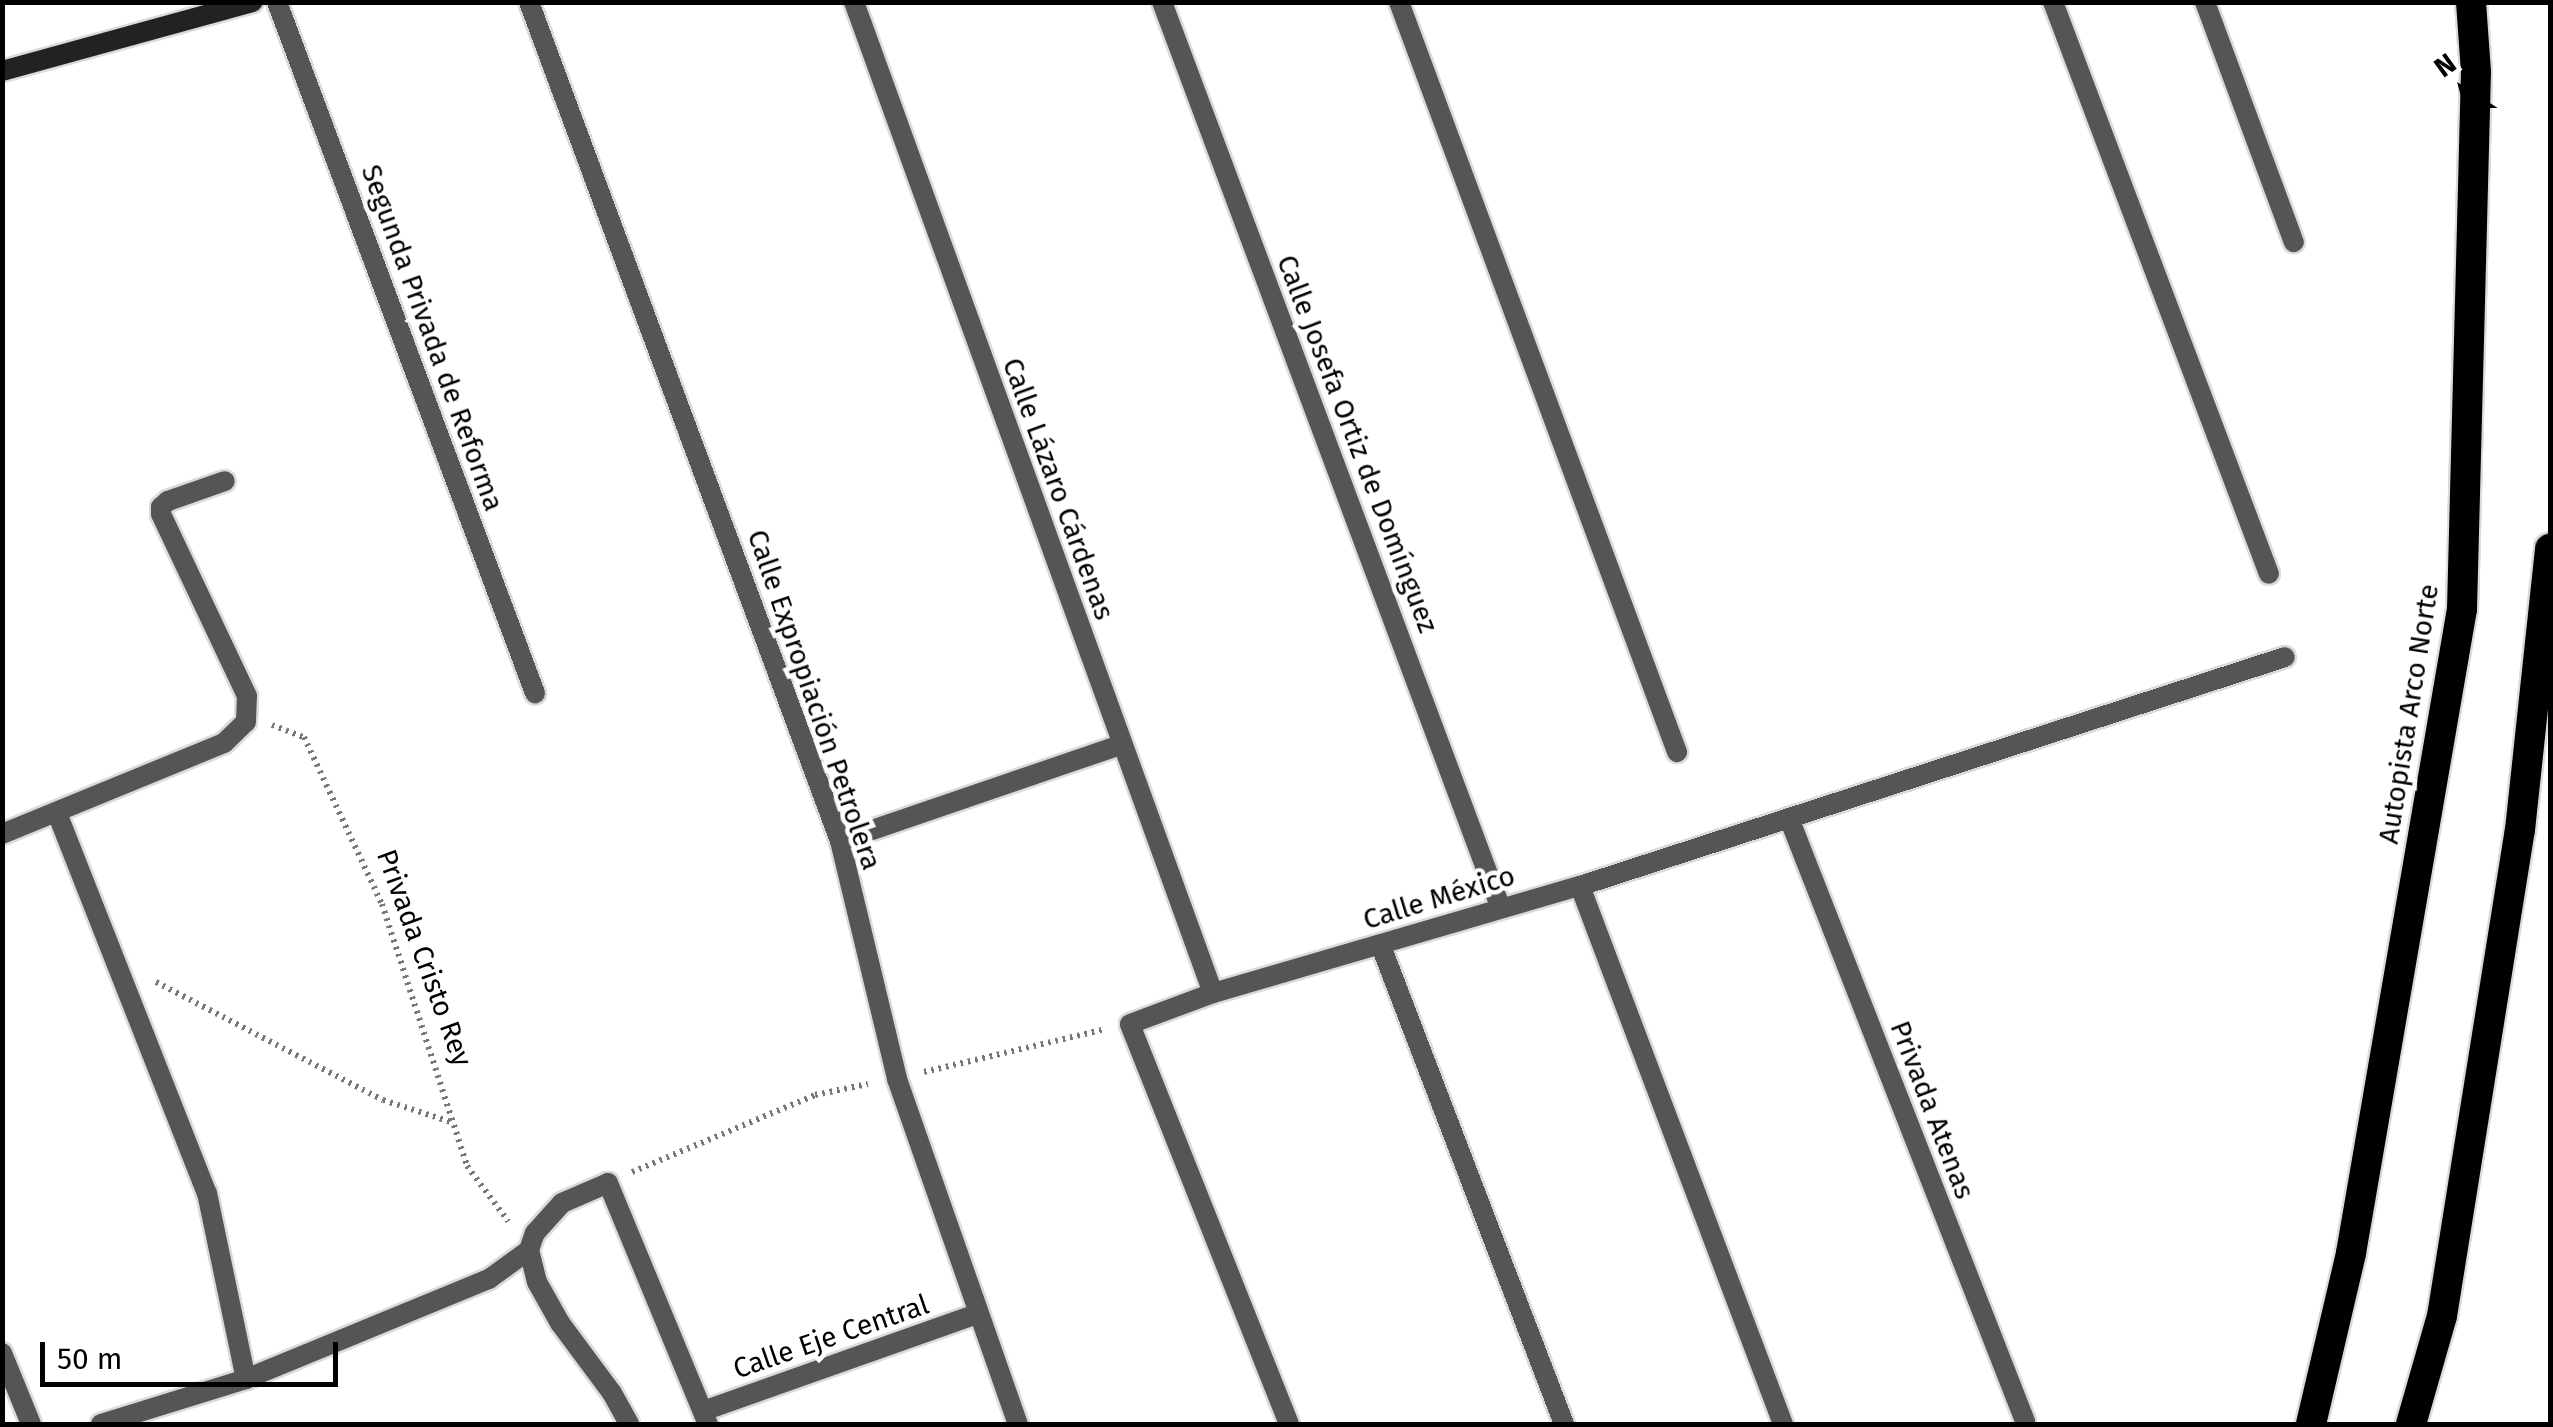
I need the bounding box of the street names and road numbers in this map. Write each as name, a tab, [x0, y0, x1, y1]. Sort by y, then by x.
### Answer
street label: Segunda Privada de Reforma	[354, 160, 510, 516]
street label: Calle Josefa Ortiz de Domínguez	[1269, 250, 1445, 638]
street label: Calle Lázaro Cárdenas	[995, 354, 1121, 624]
street label: Calle Expropiación Petrolera	[740, 526, 888, 874]
street label: Autopista Arco Norte	[2372, 582, 2446, 846]
street label: Privada Cristo Rey	[369, 845, 479, 1071]
street label: Calle México	[1359, 859, 1519, 937]
street label: Privada Atenas	[1883, 1016, 1981, 1204]
street label: Calle Eje Central	[729, 1288, 933, 1386]

